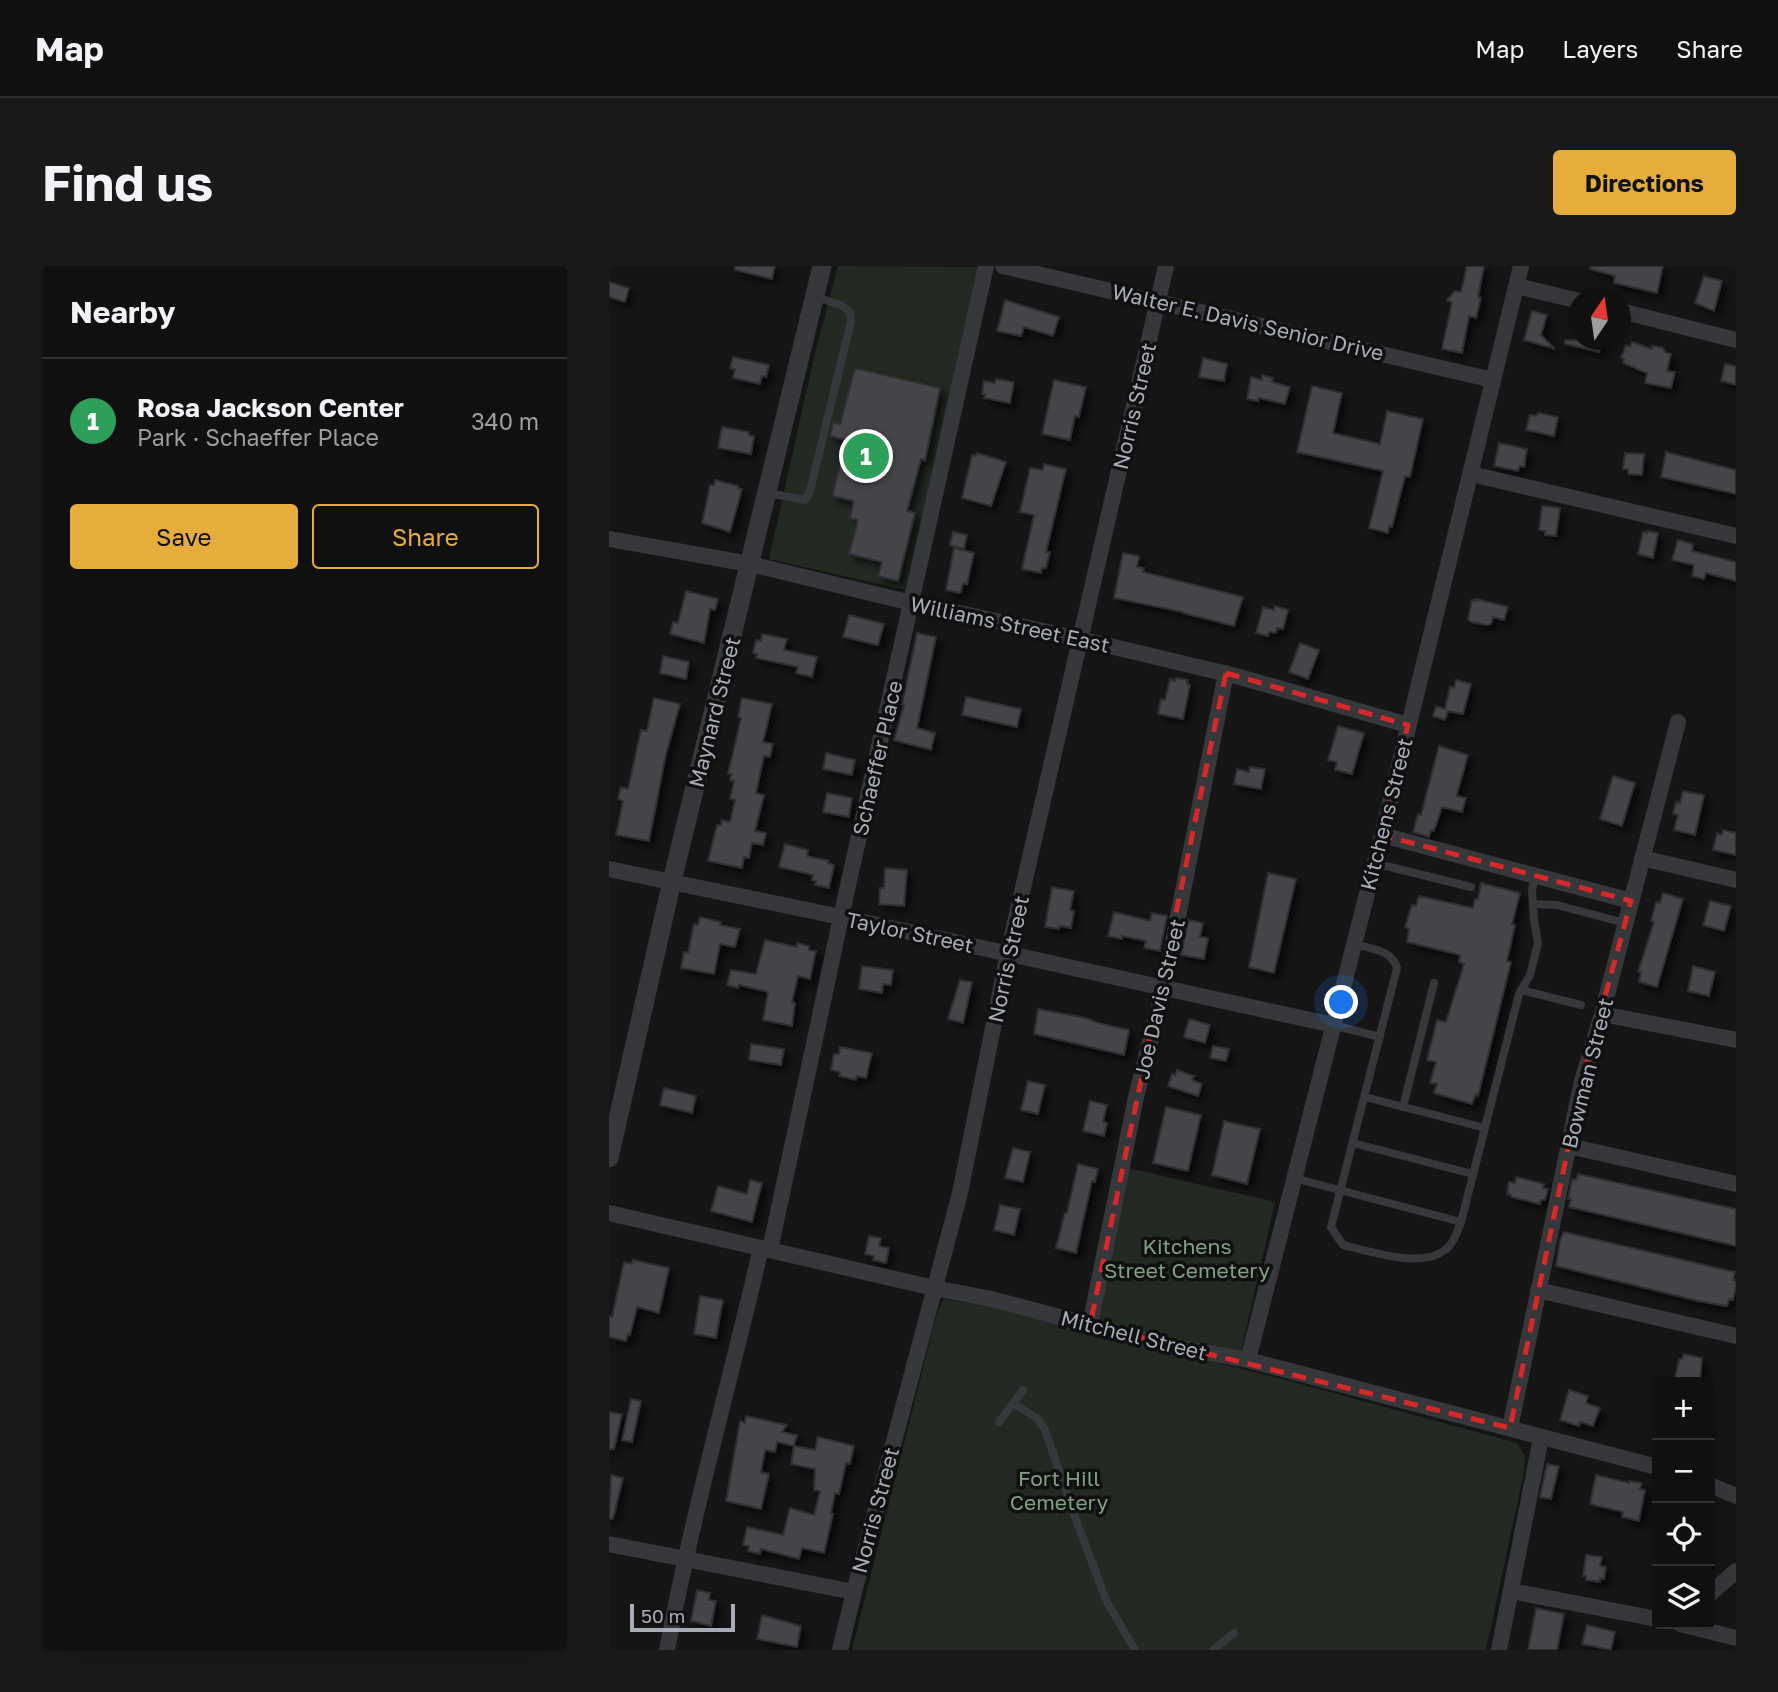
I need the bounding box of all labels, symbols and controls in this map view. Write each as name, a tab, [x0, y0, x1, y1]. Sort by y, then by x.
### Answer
text: Map	[35, 29, 104, 68]
text: Map	[1475, 34, 1524, 63]
text: Layers	[1562, 34, 1638, 63]
text: Share	[1676, 34, 1743, 63]
button: Directions	[1553, 150, 1736, 215]
text: Find us	[42, 153, 213, 212]
street label: Walter E. Davis Senior Drive	[1110, 278, 1386, 366]
north arrow	[1568, 287, 1631, 350]
text: Nearby	[70, 294, 175, 330]
street label: Norris Street	[1107, 340, 1161, 472]
text: Rosa Jackson Center	[137, 392, 404, 423]
text: 1	[87, 407, 99, 435]
text: 340 m	[471, 407, 539, 435]
text: Park · Schaeffer Place	[137, 423, 379, 451]
pin: 1	[843, 430, 889, 482]
button: Save	[70, 504, 298, 569]
button: Share	[312, 504, 539, 569]
street label: Williams Street East	[908, 590, 1112, 658]
street label: Maynard Street	[683, 634, 745, 790]
street label: Schaeffer Place	[846, 678, 908, 838]
street label: Kitchens Street	[1354, 735, 1418, 893]
street label: Norris Street	[982, 893, 1034, 1025]
street label: Taylor Street	[844, 906, 976, 958]
street label: Joe Davis Street	[1128, 916, 1190, 1082]
your location	[1324, 985, 1358, 1019]
street label: Bowman Street	[1556, 995, 1618, 1151]
park label: Kitchens Street Cemetery	[1104, 1233, 1270, 1283]
street label: Mitchell Street	[1058, 1304, 1210, 1366]
map controls	[1652, 1377, 1715, 1629]
button: +	[1652, 1377, 1715, 1440]
button: −	[1652, 1440, 1715, 1503]
street label: Norris Street	[846, 1444, 904, 1576]
park label: Fort Hill Cemetery	[1010, 1465, 1108, 1515]
button: locate	[1652, 1503, 1715, 1566]
button: layers	[1652, 1566, 1715, 1629]
scale bar	[630, 1601, 735, 1633]
text: 50 m	[641, 1604, 685, 1627]

